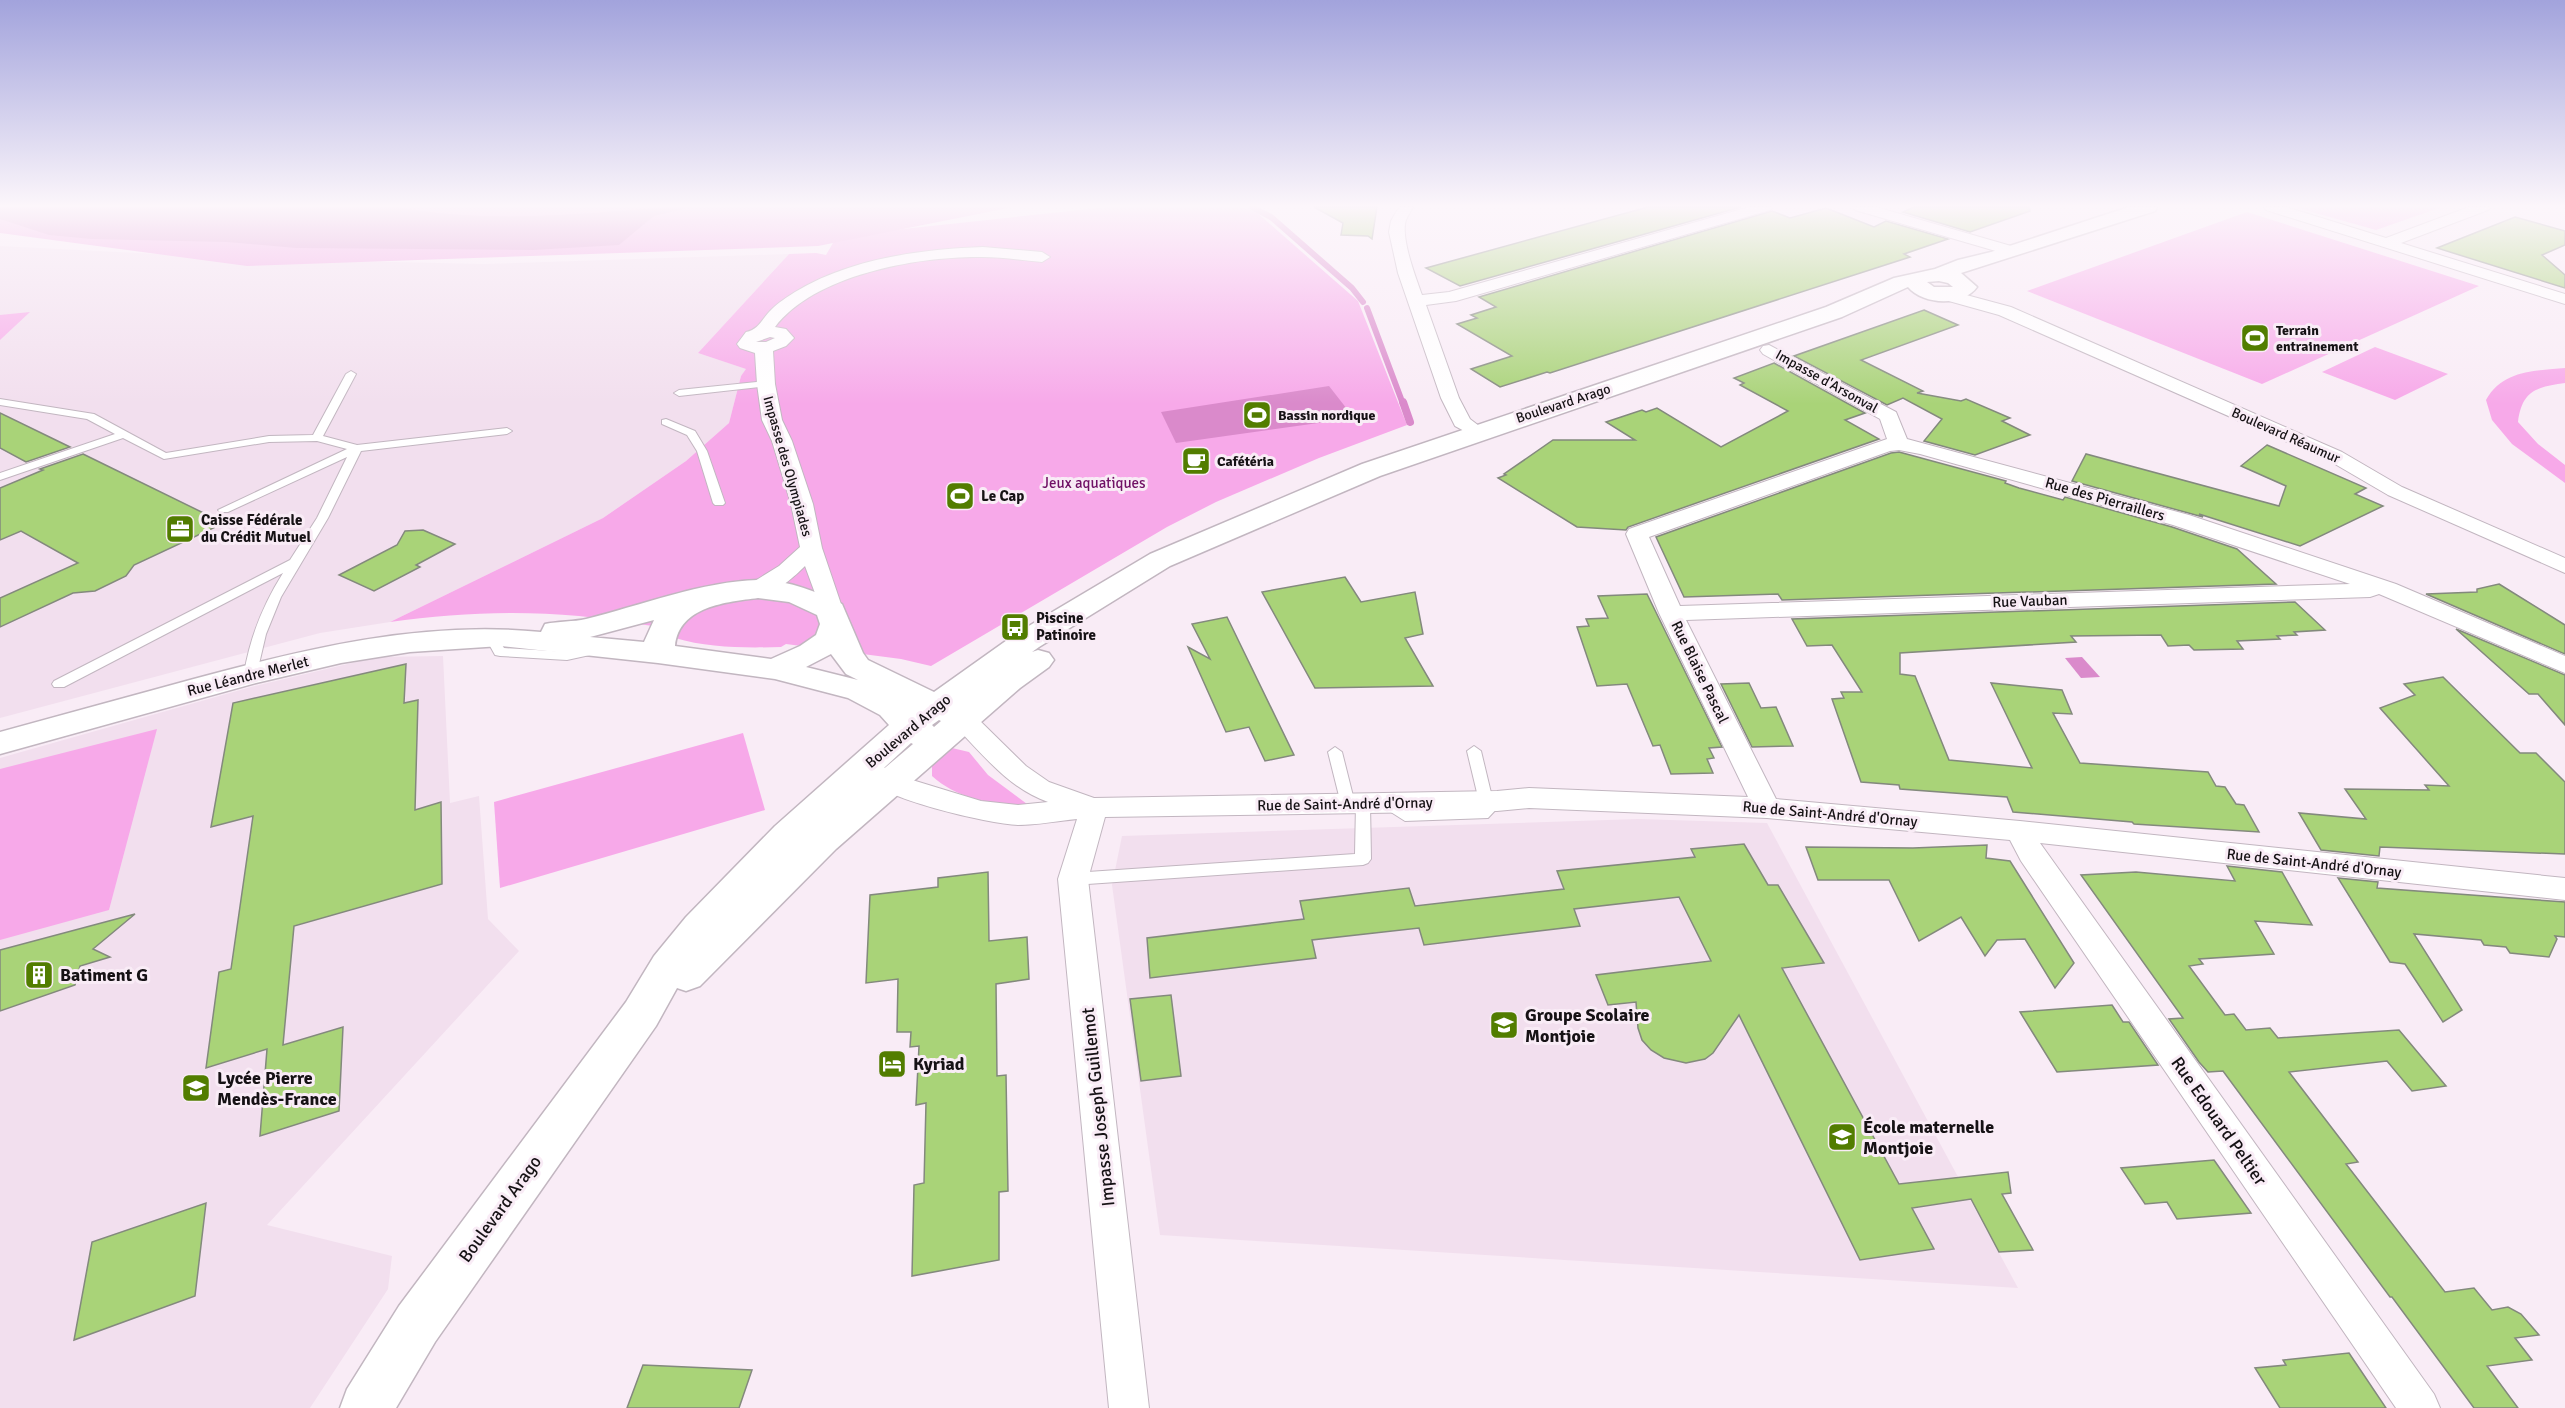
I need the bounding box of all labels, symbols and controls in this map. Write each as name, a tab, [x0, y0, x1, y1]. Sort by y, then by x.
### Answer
sports icon: Terrain entrainement	[2239, 322, 2271, 354]
place label: Terrain entrainement	[2276, 322, 2359, 355]
street label: Impasse d'Arsonval	[1773, 346, 1881, 417]
street label: Boulevard Arago	[1514, 380, 1613, 427]
street label: Impasse des Olympiades	[759, 394, 816, 538]
sports icon: Bassin nordique	[1241, 399, 1273, 431]
street label: Boulevard Réaumur	[2229, 404, 2344, 467]
place label: Bassin nordique	[1278, 407, 1375, 424]
cafe icon: Cafétéria	[1180, 445, 1212, 477]
place label: Cafétéria	[1217, 453, 1274, 470]
street label: Rue des Pierraillers	[2043, 473, 2167, 525]
park label: Jeux aquatiques	[1042, 474, 1146, 492]
sports icon: Le Cap	[944, 480, 976, 512]
place label: Le Cap	[981, 487, 1024, 505]
place label: Caisse Fédérale du Crédit Mutuel	[201, 511, 311, 546]
office icon: Caisse Fédérale du Crédit Mutuel	[164, 513, 196, 545]
street label: Rue Vauban	[1992, 591, 2068, 611]
place label: Piscine Patinoire	[1036, 609, 1096, 644]
bus stop icon: Piscine Patinoire	[999, 611, 1031, 643]
street label: Rue Blaise Pascal	[1667, 618, 1733, 726]
street label: Rue Léandre Merlet	[185, 652, 311, 700]
street label: Boulevard Arago	[862, 690, 954, 772]
street label: Rue de Saint-André d'Ornay	[1257, 793, 1433, 815]
street label: Rue de Saint-André d'Ornay	[1742, 797, 1918, 831]
street label: Rue de Saint-André d'Ornay	[2226, 845, 2402, 881]
building icon: Batiment G	[23, 959, 55, 991]
place label: Batiment G	[60, 964, 148, 986]
place label: Groupe Scolaire Montjoie	[1525, 1004, 1650, 1047]
street label: Impasse Joseph Guillemot	[1077, 1006, 1119, 1208]
school or university icon: Groupe Scolaire Montjoie	[1488, 1009, 1520, 1041]
hotel icon: Kyriad	[876, 1048, 908, 1080]
place label: Kyriad	[913, 1053, 965, 1075]
street label: Rue Edouard Peltier	[2166, 1053, 2272, 1190]
place label: Lycée Pierre Mendès-France	[217, 1067, 337, 1110]
school or university icon: Lycée Pierre Mendès-France	[180, 1072, 212, 1104]
place label: École maternelle Montjoie	[1863, 1116, 1994, 1159]
school or university icon: École maternelle Montjoie	[1826, 1121, 1858, 1153]
street label: Boulevard Arago	[454, 1151, 546, 1267]

